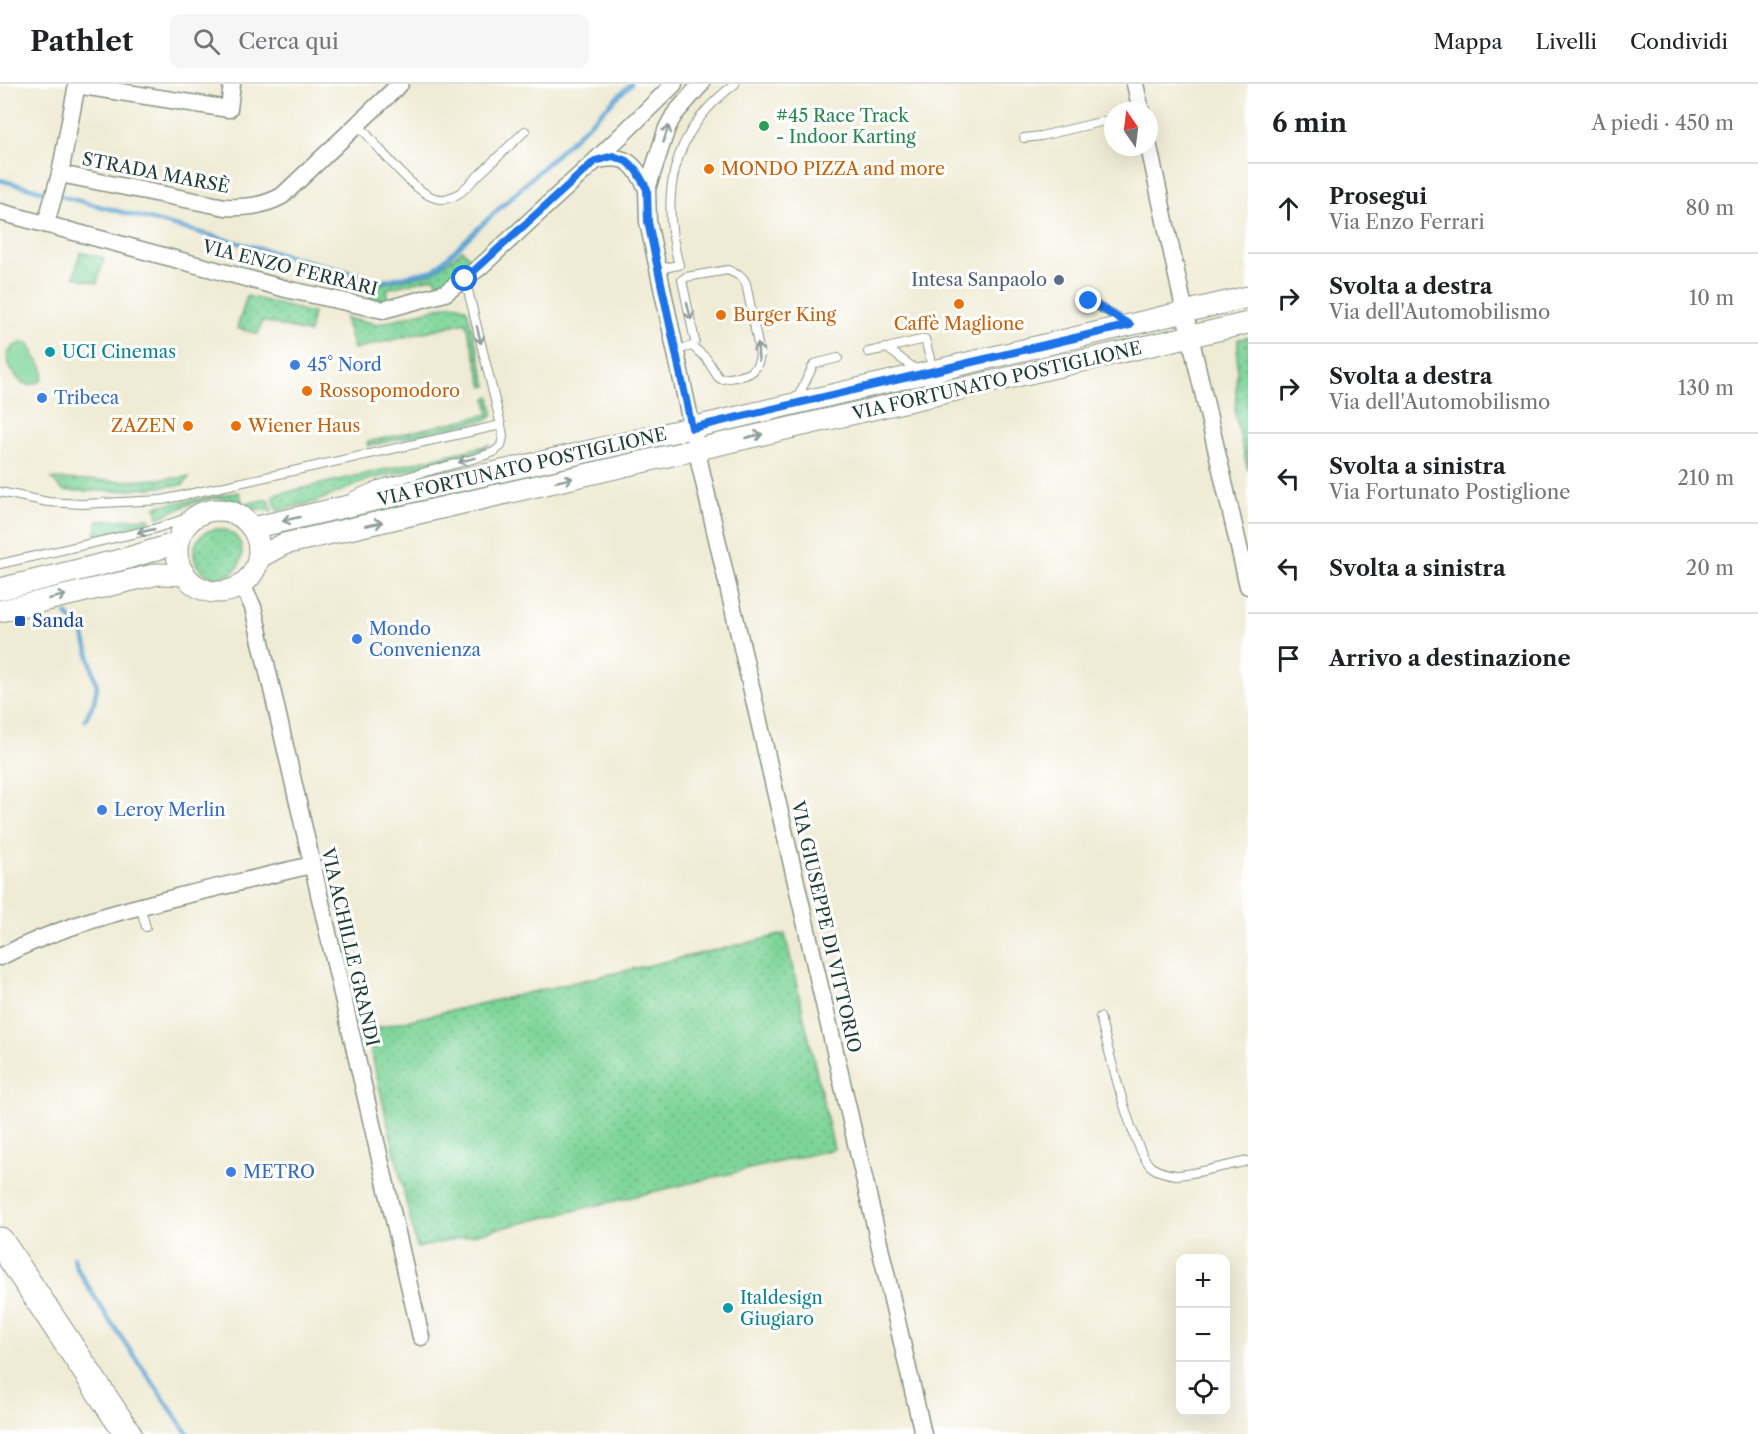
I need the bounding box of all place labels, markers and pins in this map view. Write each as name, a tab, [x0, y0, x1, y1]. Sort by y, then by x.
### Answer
place label: #45 Race Track - Indoor Karting	[776, 105, 916, 148]
marker: #45 Race Track - Indoor Karting	[757, 119, 771, 133]
place label: MONDO PIZZA and more	[721, 158, 945, 180]
marker: MONDO PIZZA and more	[702, 162, 716, 176]
place label: Intesa Sanpaolo	[911, 269, 1047, 291]
marker: Intesa Sanpaolo	[1052, 273, 1066, 287]
marker: Caffè Maglione	[952, 297, 966, 311]
place label: Burger King	[733, 304, 836, 326]
marker: Burger King	[714, 308, 728, 322]
place label: Caffè Maglione	[894, 313, 1024, 335]
place label: UCI Cinemas	[62, 341, 176, 363]
marker: UCI Cinemas	[43, 345, 57, 359]
place label: 45° Nord	[307, 354, 382, 376]
marker: 45° Nord	[288, 358, 302, 372]
place label: Rossopomodoro	[319, 380, 460, 402]
marker: Rossopomodoro	[300, 384, 314, 398]
place label: Tribeca	[54, 387, 120, 409]
marker: Tribeca	[35, 391, 49, 405]
place label: ZAZEN	[111, 415, 176, 437]
place label: Wiener Haus	[247, 415, 360, 437]
marker: ZAZEN	[181, 419, 195, 433]
marker: Wiener Haus	[229, 419, 243, 433]
place label: Sanda	[32, 610, 84, 632]
marker: Sanda	[13, 614, 27, 628]
place label: Mondo Convenienza	[369, 618, 481, 661]
marker: Mondo Convenienza	[350, 632, 364, 646]
place label: Leroy Merlin	[114, 799, 226, 821]
marker: Leroy Merlin	[95, 803, 109, 817]
place label: METRO	[243, 1161, 315, 1183]
marker: METRO	[224, 1165, 238, 1179]
place label: Italdesign Giugiaro	[740, 1287, 823, 1330]
marker: Italdesign Giugiaro	[721, 1301, 735, 1315]

